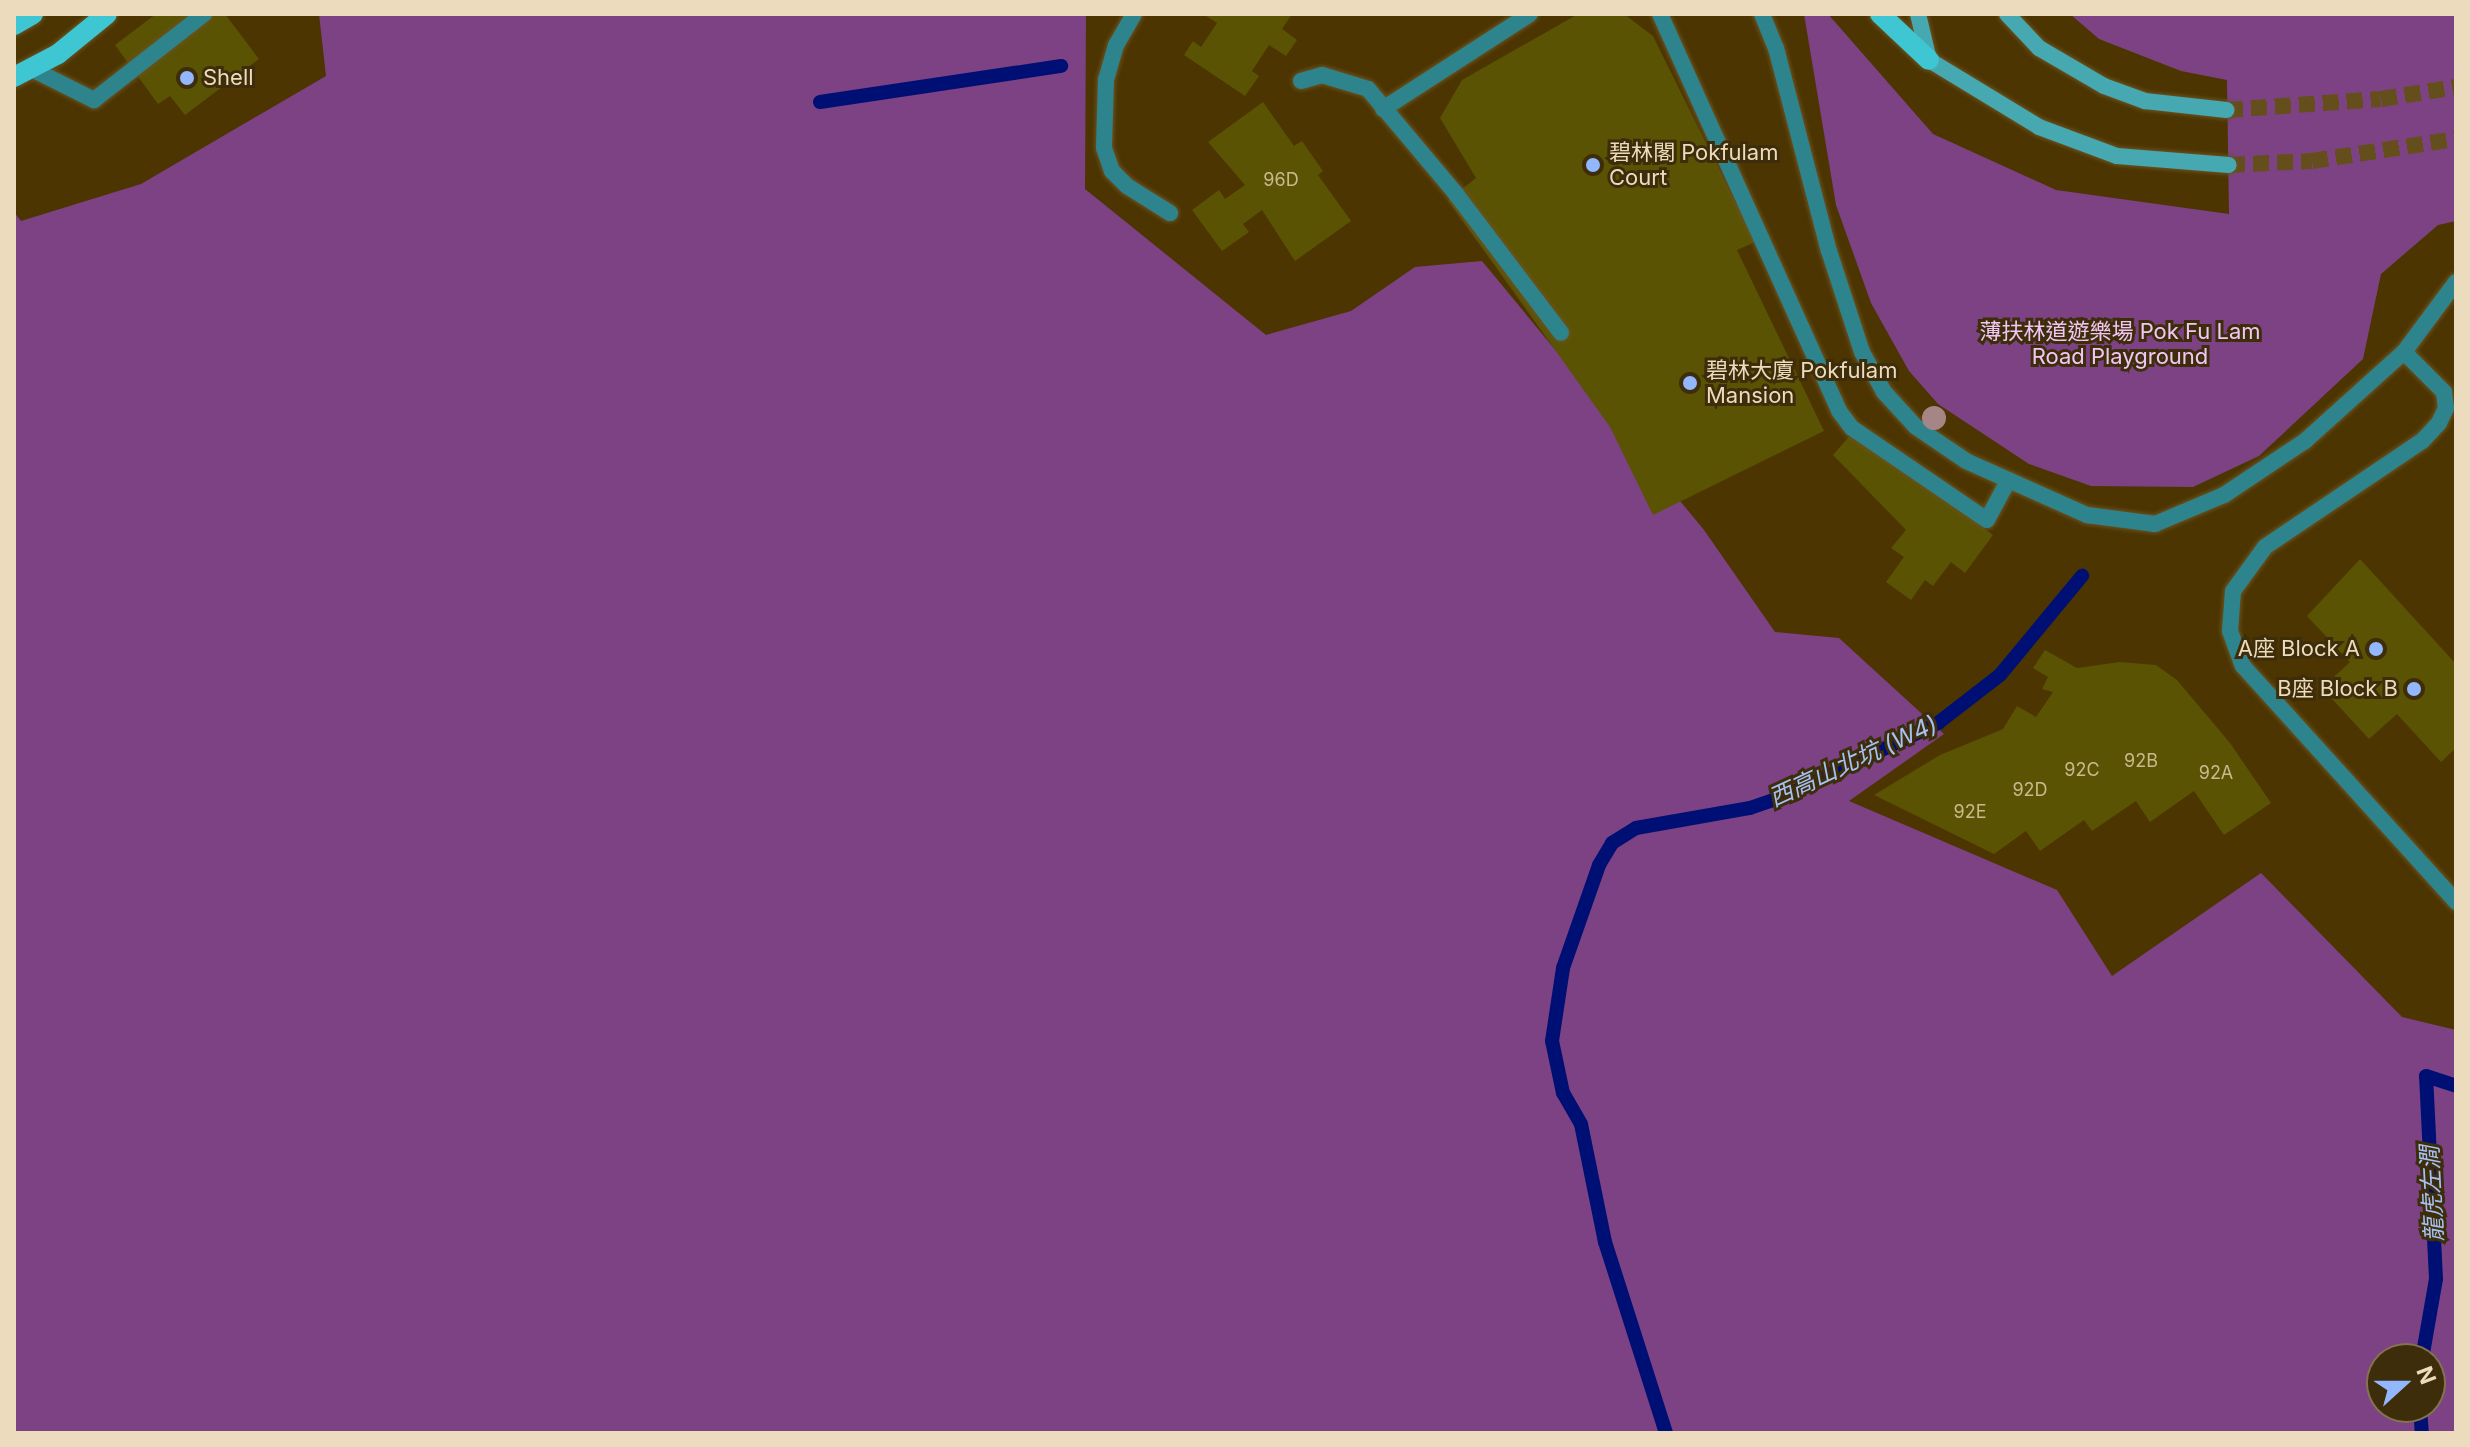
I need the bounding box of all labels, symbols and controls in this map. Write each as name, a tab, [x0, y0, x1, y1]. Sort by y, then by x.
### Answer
place label: Shell	[203, 65, 254, 91]
marker: Shell	[178, 69, 196, 87]
place label: 碧林閣 Pokfulam Court	[1609, 139, 1778, 190]
marker: 碧林閣 Pokfulam Court	[1584, 156, 1602, 174]
house number: 96D	[1263, 169, 1299, 191]
park label: 薄扶林道遊樂場 Pok Fu Lam Road Playground	[1979, 318, 2261, 370]
place label: 碧林大廈 Pokfulam Mansion	[1706, 357, 1897, 408]
marker: 碧林大廈 Pokfulam Mansion	[1681, 374, 1699, 392]
place label: A座 Block A	[2238, 636, 2360, 662]
marker: A座 Block A	[2367, 640, 2385, 658]
place label: B座 Block B	[2277, 676, 2398, 702]
marker: B座 Block B	[2405, 680, 2423, 698]
water label: 西高山北坑 (W4)	[1764, 709, 1942, 813]
house number: 92B	[2124, 750, 2158, 772]
house number: 92C	[2064, 759, 2100, 781]
house number: 92A	[2199, 762, 2233, 784]
house number: 92D	[2012, 779, 2048, 801]
house number: 92E	[1954, 801, 1986, 823]
water label: 龍虎左澗	[2415, 1145, 2449, 1243]
north arrow	[2366, 1343, 2446, 1423]
text: N	[2411, 1363, 2442, 1388]

